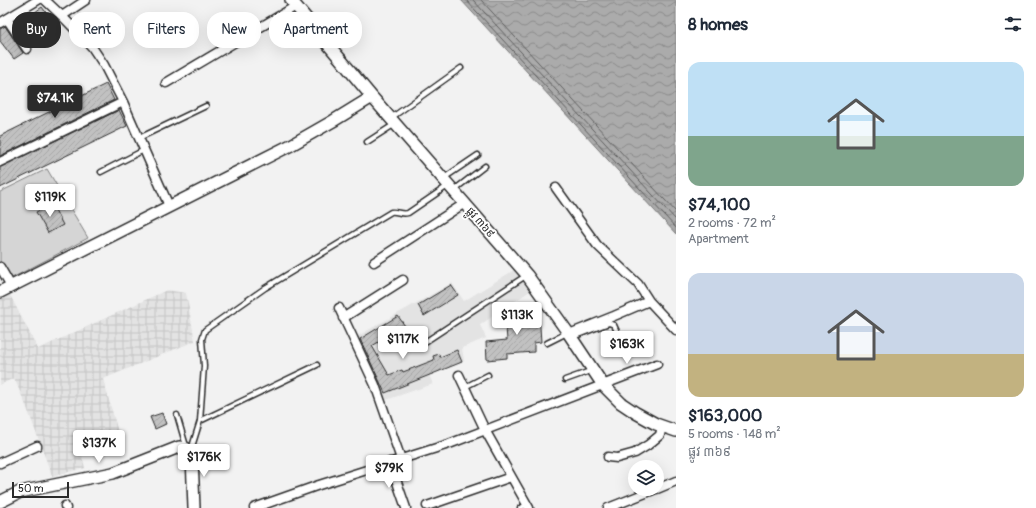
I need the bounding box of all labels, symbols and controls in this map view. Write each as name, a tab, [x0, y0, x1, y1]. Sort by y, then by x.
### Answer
chip: Buy	[12, 12, 61, 48]
chip: Rent	[69, 12, 125, 48]
chip: Filters	[133, 12, 199, 48]
chip: New	[207, 12, 261, 48]
chip: Apartment	[269, 12, 362, 48]
icon: filters	[1002, 13, 1024, 35]
text: 8 homes	[688, 14, 748, 35]
pin: $74.1K	[22, 85, 88, 119]
icon: home	[820, 88, 892, 160]
text: $74.1K	[36, 90, 74, 106]
pin: $119K	[22, 184, 78, 218]
text: $119K	[34, 189, 66, 205]
text: $74,100	[688, 194, 750, 215]
street label: ផ្លូវ ៣៦៩	[461, 204, 497, 242]
text: 2 rooms · 72 m²	[688, 215, 776, 231]
text: Apartment	[688, 231, 749, 247]
icon: home	[820, 299, 892, 371]
pin: $113K	[489, 302, 545, 336]
text: $113K	[501, 307, 533, 323]
pin: $117K	[375, 326, 431, 360]
text: $117K	[387, 331, 419, 347]
pin: $163K	[599, 331, 655, 365]
text: $163K	[610, 336, 644, 352]
text: $163,000	[688, 405, 762, 426]
text: 5 rooms · 148 m²	[688, 426, 781, 442]
pin: $137K	[71, 430, 127, 464]
text: $137K	[82, 435, 116, 451]
pin: $176K	[176, 444, 232, 478]
text: ផ្លូវ ៣៦៩	[688, 444, 731, 460]
text: $176K	[187, 449, 221, 465]
pin: $79K	[365, 455, 413, 489]
text: $79K	[375, 460, 403, 476]
map controls	[628, 460, 664, 496]
button: layers	[628, 460, 664, 496]
scale bar	[12, 480, 69, 499]
text: 50 m	[18, 482, 44, 495]

